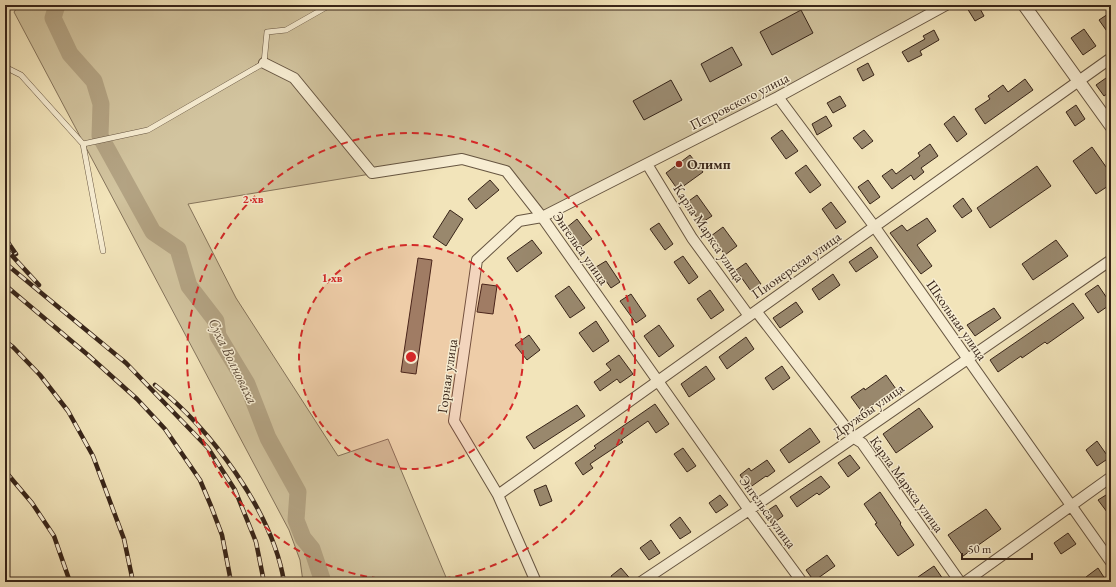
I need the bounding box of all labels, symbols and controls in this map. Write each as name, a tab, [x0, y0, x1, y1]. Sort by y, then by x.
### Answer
street label: Петровского улица	[686, 68, 792, 134]
place label: Олимп	[687, 155, 731, 173]
marker: Олимп	[674, 159, 684, 169]
street label: Карла Маркса улица	[669, 180, 749, 286]
text: 2 хв	[242, 191, 264, 207]
street label: Энгельса улица	[549, 208, 613, 289]
street label: Пионерская улица	[748, 227, 845, 303]
text: 1 хв	[321, 270, 343, 286]
street label: Школьная улица	[923, 276, 992, 364]
water label: Суха Волноваха	[204, 315, 262, 407]
street label: Горная улица	[433, 337, 461, 414]
centre of rings	[404, 350, 418, 364]
street label: Дружбы улица	[829, 378, 908, 441]
street label: Карла Маркса улица	[866, 432, 948, 536]
street label: Энгельса улица	[736, 472, 801, 552]
scale bar	[962, 535, 1032, 561]
text: 50 m	[968, 541, 992, 557]

